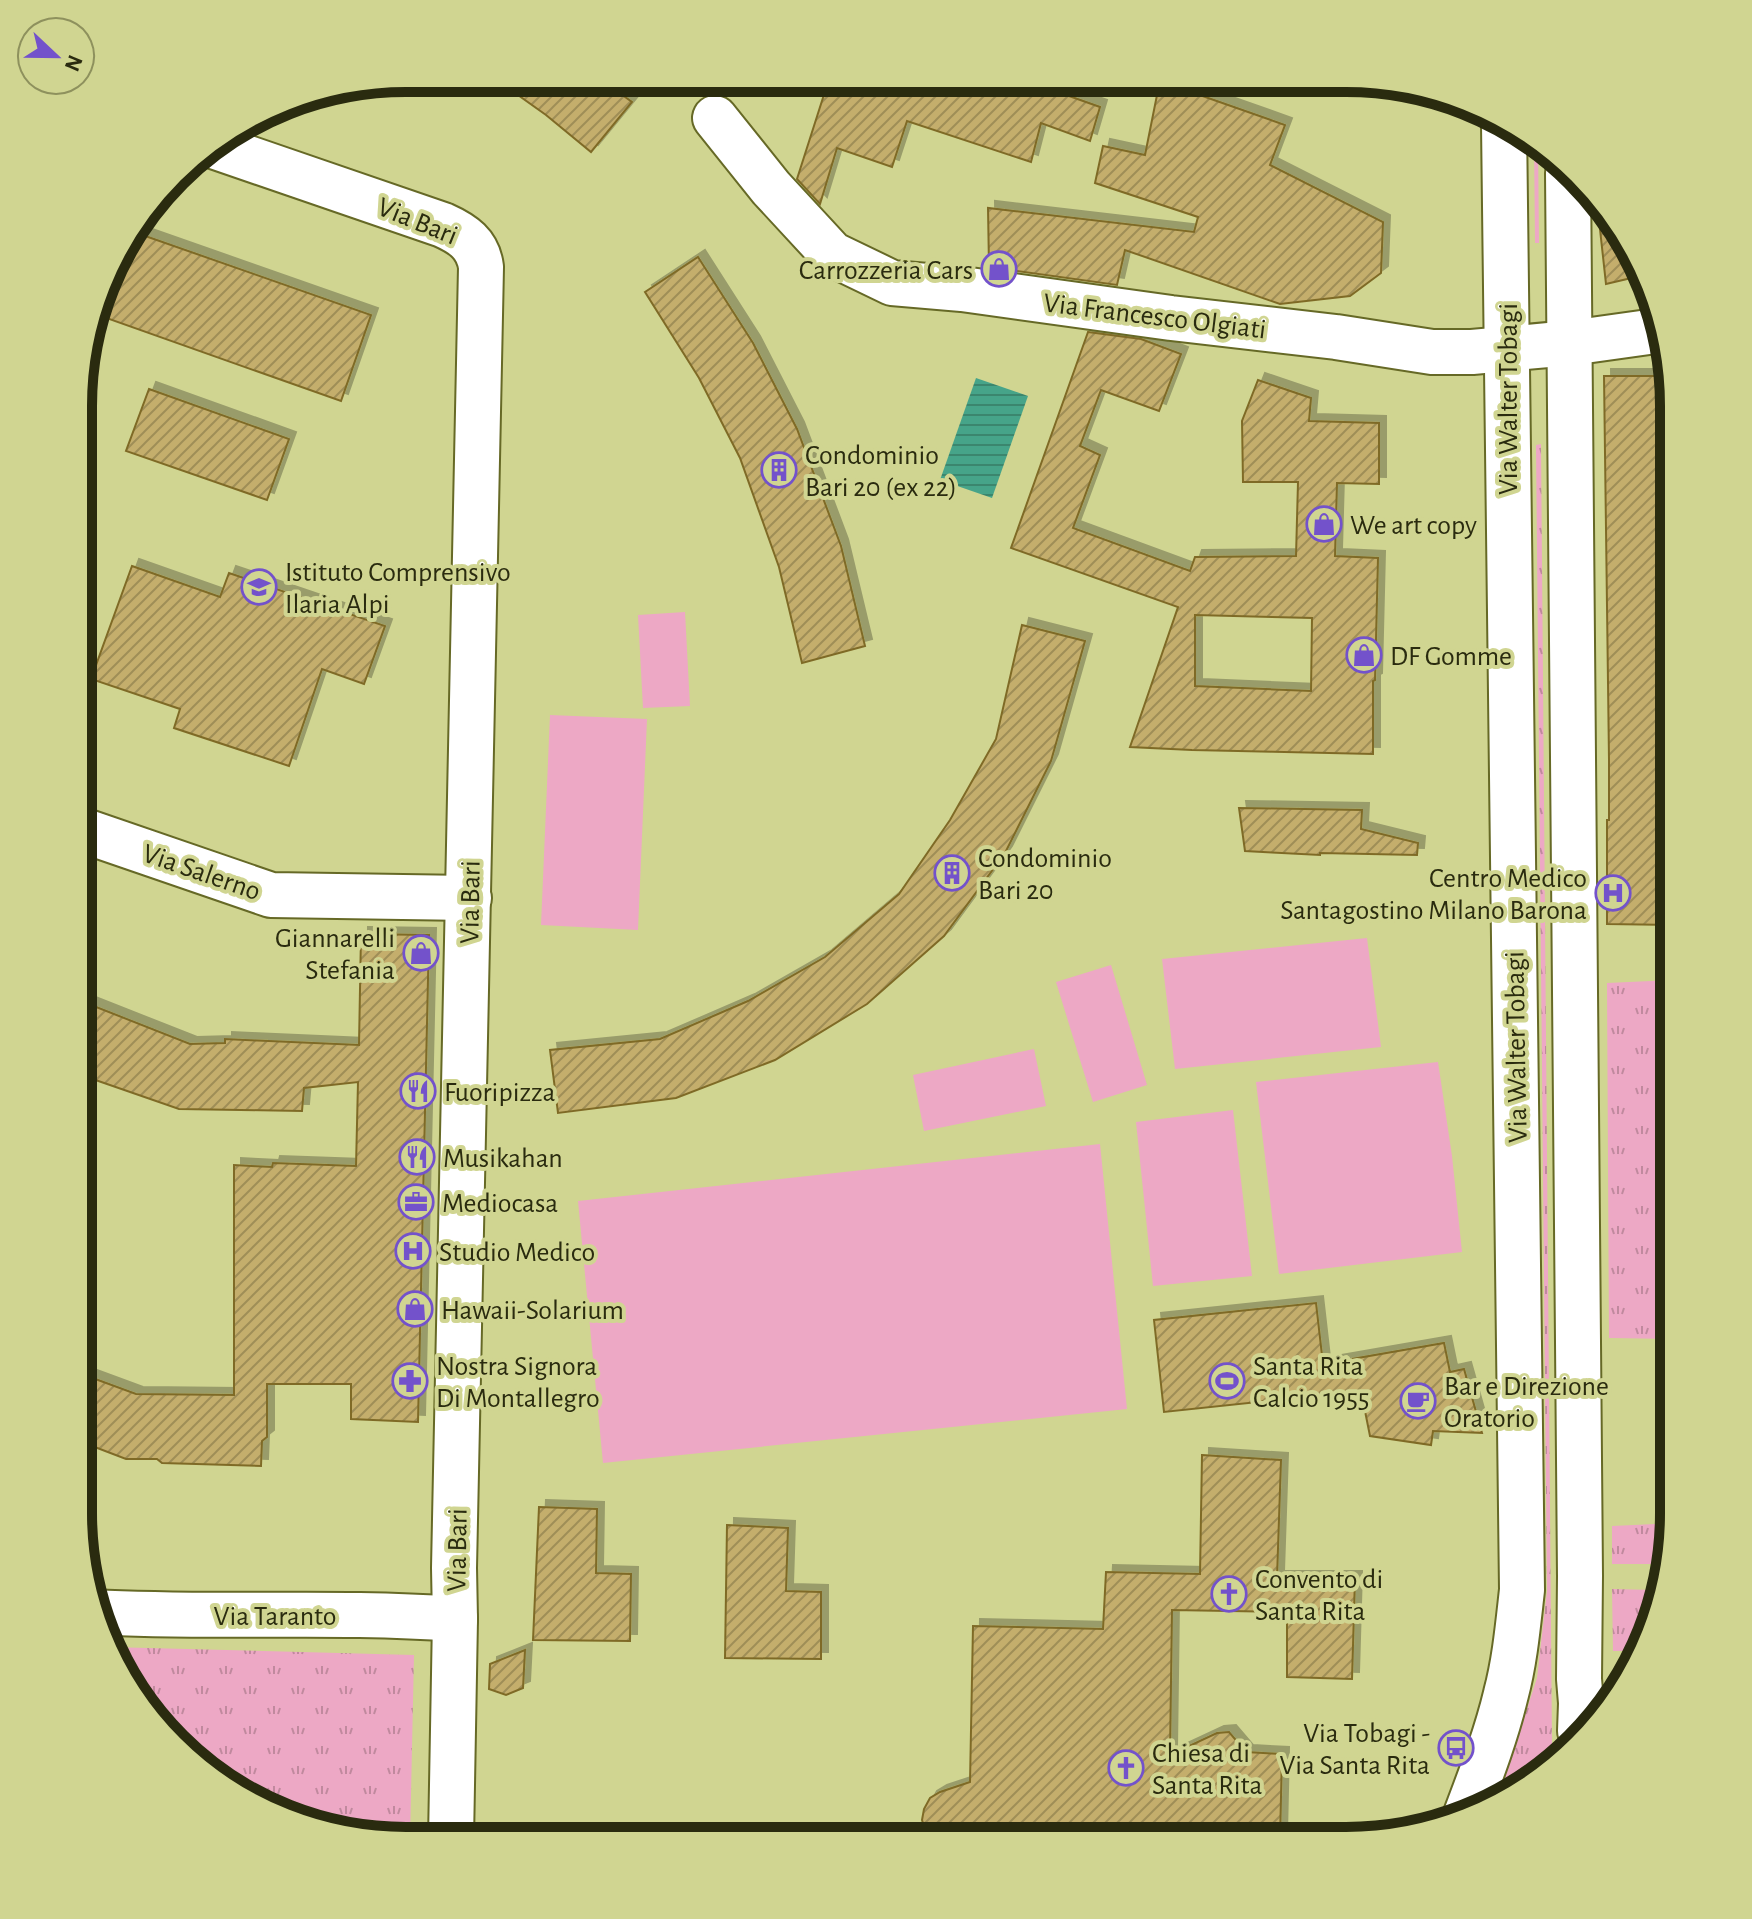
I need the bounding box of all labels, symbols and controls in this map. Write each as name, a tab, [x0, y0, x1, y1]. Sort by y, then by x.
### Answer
north arrow	[16, 16, 96, 96]
text: N	[61, 52, 87, 74]
street label: Via Bari	[373, 193, 461, 251]
shop icon: Carrozzeria Cars	[980, 250, 1018, 288]
place label: Carrozzeria Cars	[799, 257, 973, 285]
street label: Via Francesco Olgiati	[1042, 289, 1268, 345]
street label: Via Walter Tobagi	[1495, 303, 1523, 495]
place label: Condominio Bari 20 (ex 22)	[805, 442, 957, 502]
building icon: Condominio Bari 20 (ex 22)	[760, 451, 798, 489]
shop icon: We art copy	[1305, 505, 1343, 543]
place label: We art copy	[1350, 512, 1477, 540]
place label: Istituto Comprensivo Ilaria Alpi	[285, 559, 511, 619]
school or university icon: Istituto Comprensivo Ilaria Alpi	[240, 568, 278, 606]
shop icon: DF Gomme	[1345, 636, 1383, 674]
place label: DF Gomme	[1390, 643, 1512, 671]
street label: Via Salerno	[139, 840, 264, 906]
place label: Condominio Bari 20	[978, 845, 1112, 905]
building icon: Condominio Bari 20	[933, 854, 971, 892]
street label: Via Bari	[456, 860, 486, 944]
place label: Centro Medico Santagostino Milano Barona	[1280, 865, 1587, 925]
hospital icon: Centro Medico Santagostino Milano Barona	[1594, 874, 1632, 912]
place label: Giannarelli Stefania	[275, 925, 395, 985]
shop icon: Giannarelli Stefania	[402, 934, 440, 972]
street label: Via Walter Tobagi	[1501, 951, 1533, 1143]
restaurant icon: Fuoripizza	[399, 1072, 437, 1110]
place label: Fuoripizza	[444, 1079, 555, 1107]
restaurant icon: Musikahan	[398, 1138, 436, 1176]
place label: Musikahan	[443, 1145, 563, 1173]
office icon: Mediocasa	[397, 1183, 435, 1221]
place label: Mediocasa	[442, 1190, 558, 1218]
hospital icon: Studio Medico	[394, 1232, 432, 1270]
place label: Studio Medico	[439, 1239, 595, 1267]
shop icon: Hawaii-Solarium	[396, 1290, 434, 1328]
place label: Hawaii-Solarium	[441, 1297, 624, 1325]
place label: Nostra Signora Di Montallegro	[436, 1353, 600, 1413]
place label: Santa Rita Calcio 1955	[1253, 1353, 1370, 1413]
pharmacy icon: Nostra Signora Di Montallegro	[391, 1362, 429, 1400]
sports icon: Santa Rita Calcio 1955	[1208, 1362, 1246, 1400]
place label: Bar e Direzione Oratorio	[1444, 1373, 1609, 1433]
cafe icon: Bar e Direzione Oratorio	[1399, 1382, 1437, 1420]
street label: Via Bari	[443, 1508, 473, 1592]
place label: Convento di Santa Rita	[1255, 1566, 1383, 1626]
church icon: Convento di Santa Rita	[1210, 1575, 1248, 1613]
street label: Via Taranto	[214, 1603, 336, 1631]
place label: Via Tobagi - Via Santa Rita	[1279, 1720, 1430, 1780]
bus stop icon: Via Tobagi - Via Santa Rita	[1437, 1729, 1475, 1767]
place label: Chiesa di Santa Rita	[1152, 1740, 1262, 1800]
church icon: Chiesa di Santa Rita	[1107, 1749, 1145, 1787]

